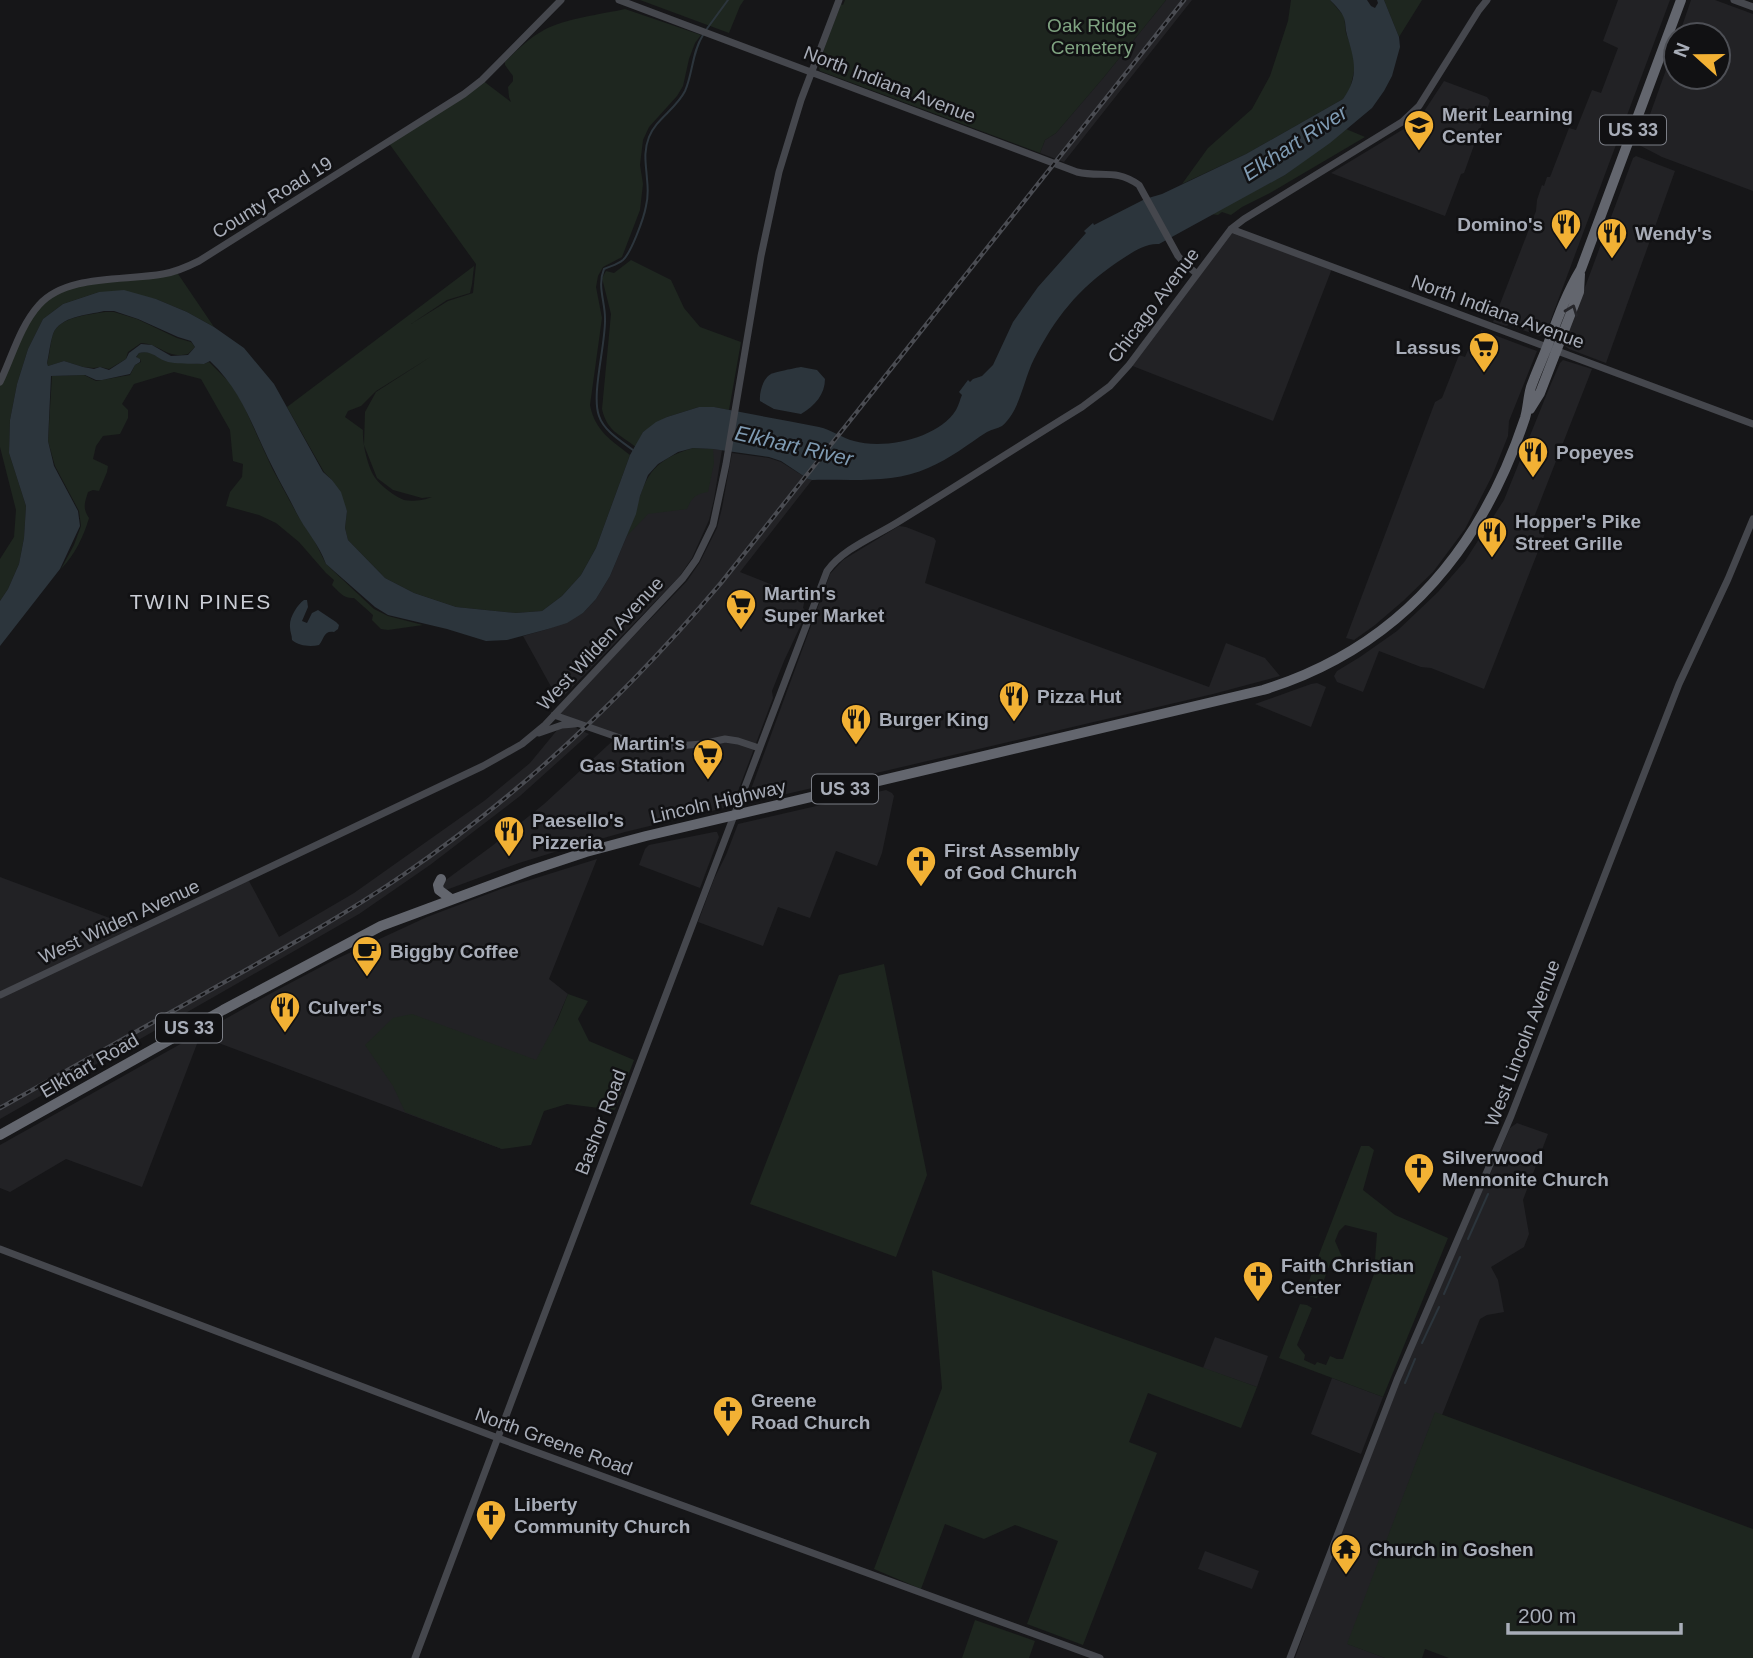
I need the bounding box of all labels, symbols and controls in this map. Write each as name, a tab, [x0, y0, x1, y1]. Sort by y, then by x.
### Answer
park label: Oak Ridge Cemetery	[1047, 15, 1137, 58]
north arrow	[1662, 21, 1732, 91]
text: N	[1669, 40, 1694, 60]
street label: North Indiana Avenue	[801, 42, 979, 127]
water label: Elkhart River	[1238, 100, 1352, 185]
place label: Merit Learning Center	[1442, 104, 1573, 147]
school or university icon: Merit Learning Center	[1402, 108, 1436, 152]
road number: US 33	[1600, 116, 1666, 145]
street label: County Road 19	[208, 152, 336, 243]
restaurant icon: Domino's	[1549, 207, 1583, 251]
place label: Domino's	[1457, 214, 1543, 235]
restaurant icon: Wendy's	[1595, 216, 1629, 260]
place label: Wendy's	[1635, 223, 1712, 244]
street label: Chicago Avenue	[1103, 244, 1203, 367]
street label: North Indiana Avenue	[1409, 270, 1587, 353]
one-way arrow	[1564, 305, 1578, 317]
supermarket icon: Lassus	[1467, 330, 1501, 374]
place label: Lassus	[1396, 337, 1461, 358]
water label: Elkhart River	[733, 421, 856, 470]
restaurant icon: Popeyes	[1516, 435, 1550, 479]
place label: Popeyes	[1556, 442, 1634, 463]
place label: Hopper's Pike Street Grille	[1515, 511, 1641, 554]
restaurant icon: Hopper's Pike Street Grille	[1475, 515, 1509, 559]
street label: West Wilden Avenue	[533, 572, 668, 714]
place label: Martin's Super Market	[764, 583, 885, 626]
supermarket icon: Martin's Super Market	[724, 587, 758, 631]
district label: TWIN PINES	[130, 590, 272, 613]
restaurant icon: Pizza Hut	[997, 679, 1031, 723]
place label: Pizza Hut	[1037, 686, 1122, 707]
restaurant icon: Burger King	[839, 702, 873, 746]
place label: Burger King	[879, 709, 989, 730]
place label: Martin's Gas Station	[579, 733, 685, 776]
supermarket icon: Martin's Gas Station	[691, 737, 725, 781]
road number: US 33	[812, 774, 878, 804]
street label: Lincoln Highway	[648, 776, 788, 827]
place label: Paesello's Pizzeria	[532, 810, 624, 853]
restaurant icon: Paesello's Pizzeria	[492, 814, 526, 858]
place label: First Assembly of God Church	[944, 840, 1080, 883]
church icon: First Assembly of God Church	[904, 844, 938, 888]
street label: West Wilden Avenue	[36, 875, 203, 968]
cafe icon: Biggby Coffee	[350, 934, 384, 978]
place label: Biggby Coffee	[390, 941, 519, 962]
street label: West Lincoln Avenue	[1481, 957, 1564, 1129]
restaurant icon: Culver's	[268, 990, 302, 1034]
place label: Culver's	[308, 997, 382, 1018]
road number: US 33	[156, 1014, 222, 1042]
street label: Elkhart Road	[36, 1029, 142, 1102]
street label: Bashor Road	[571, 1067, 630, 1178]
place label: Silverwood Mennonite Church	[1442, 1147, 1609, 1190]
church icon: Silverwood Mennonite Church	[1402, 1151, 1436, 1195]
place label: Faith Christian Center	[1281, 1255, 1414, 1298]
church icon: Faith Christian Center	[1241, 1259, 1275, 1303]
place label: Greene Road Church	[751, 1390, 870, 1433]
church icon: Greene Road Church	[711, 1394, 745, 1438]
street label: North Greene Road	[472, 1403, 635, 1480]
place label: Liberty Community Church	[514, 1494, 690, 1537]
church icon: Liberty Community Church	[474, 1498, 508, 1542]
temple icon: Church in Goshen	[1329, 1532, 1363, 1576]
place label: Church in Goshen	[1369, 1539, 1534, 1560]
scale bar	[1508, 1592, 1681, 1636]
text: 200 m	[1518, 1604, 1576, 1627]

